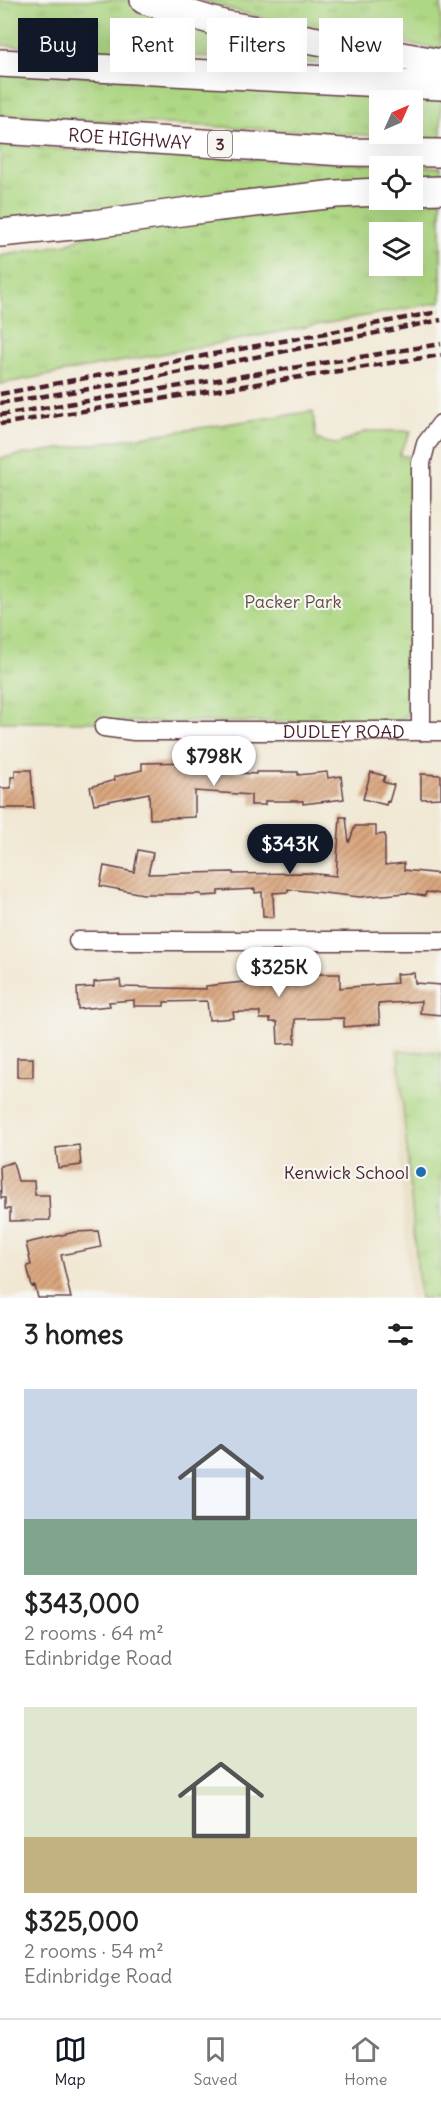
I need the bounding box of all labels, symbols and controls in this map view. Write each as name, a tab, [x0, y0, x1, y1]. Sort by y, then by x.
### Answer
chip: Buy	[18, 18, 98, 72]
chip: Rent	[110, 18, 195, 72]
chip: Filters	[207, 18, 307, 72]
chip: New	[319, 18, 403, 72]
north arrow	[369, 90, 423, 144]
map controls	[369, 90, 423, 276]
street label: ROE HIGHWAY	[67, 123, 192, 154]
road number: 3	[208, 131, 232, 157]
button: locate	[369, 156, 423, 210]
button: layers	[369, 222, 423, 276]
park label: Packer Park	[244, 590, 342, 613]
street label: DUDLEY ROAD	[283, 720, 405, 743]
pin: $798K	[172, 736, 256, 787]
text: $798K	[186, 743, 242, 768]
pin: $343K	[248, 824, 332, 875]
text: $343K	[261, 831, 319, 856]
pin: $325K	[237, 947, 321, 998]
text: $325K	[250, 954, 308, 979]
place label: Kenwick School	[284, 1161, 409, 1184]
marker: Kenwick School	[414, 1165, 428, 1179]
text: 3 homes	[24, 1318, 123, 1351]
icon: filters	[384, 1318, 417, 1351]
icon: home	[167, 1428, 275, 1536]
text: $343,000	[24, 1587, 140, 1620]
text: 2 rooms · 64 m²	[24, 1620, 164, 1645]
text: Edinbridge Road	[24, 1645, 172, 1670]
icon: home	[167, 1746, 275, 1854]
text: $325,000	[24, 1905, 139, 1938]
text: 2 rooms · 54 m²	[24, 1938, 164, 1963]
text: Edinbridge Road	[24, 1963, 172, 1988]
tab: Map	[54, 2033, 87, 2089]
tab: Saved	[194, 2033, 237, 2089]
tab: Home	[344, 2033, 387, 2089]

